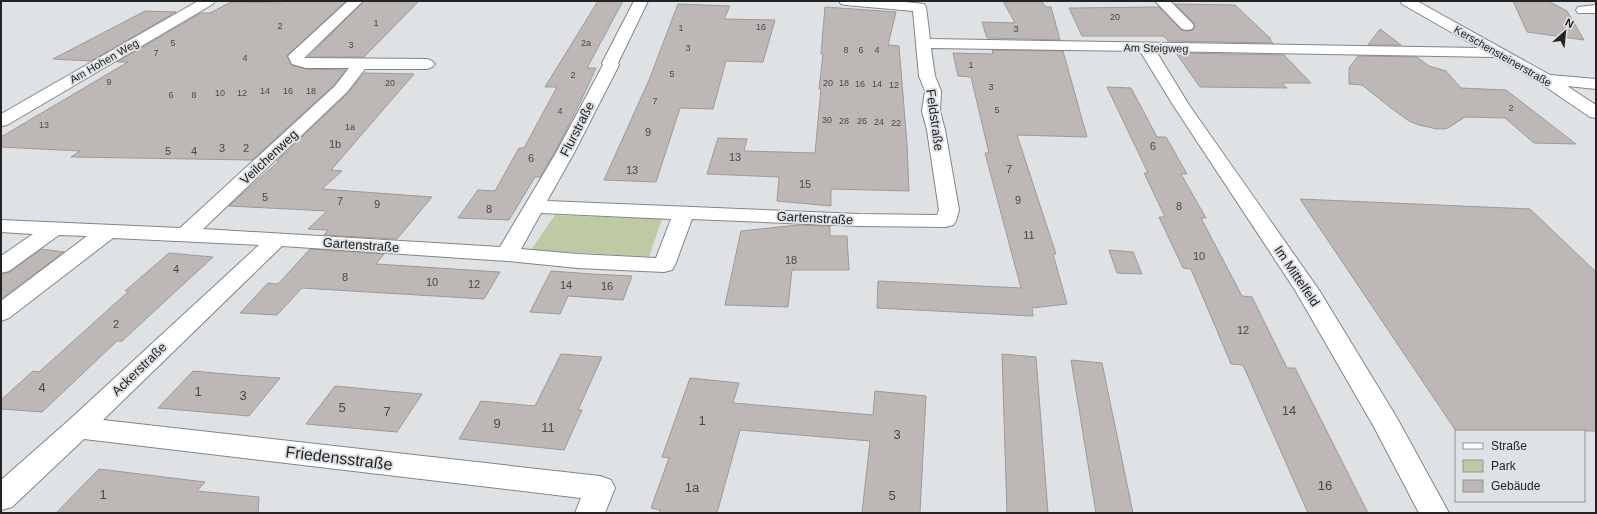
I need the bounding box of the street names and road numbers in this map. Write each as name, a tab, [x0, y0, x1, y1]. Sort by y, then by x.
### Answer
street label: Kerschensteinerstraße	[1452, 23, 1554, 89]
street label: Am Hohen Weg	[67, 36, 141, 86]
street label: Am Steigweg	[1123, 41, 1189, 55]
street label: Feldstraße	[923, 88, 947, 152]
street label: Flurstraße	[557, 99, 597, 159]
street label: Veilchenweg	[237, 127, 301, 187]
street label: Gartenstraße	[776, 209, 854, 227]
street label: Gartenstraße	[322, 235, 400, 255]
street label: Im Mittelfeld	[1271, 243, 1323, 309]
street label: Ackerstraße	[109, 339, 169, 399]
street label: Friedensstraße	[285, 443, 394, 473]

